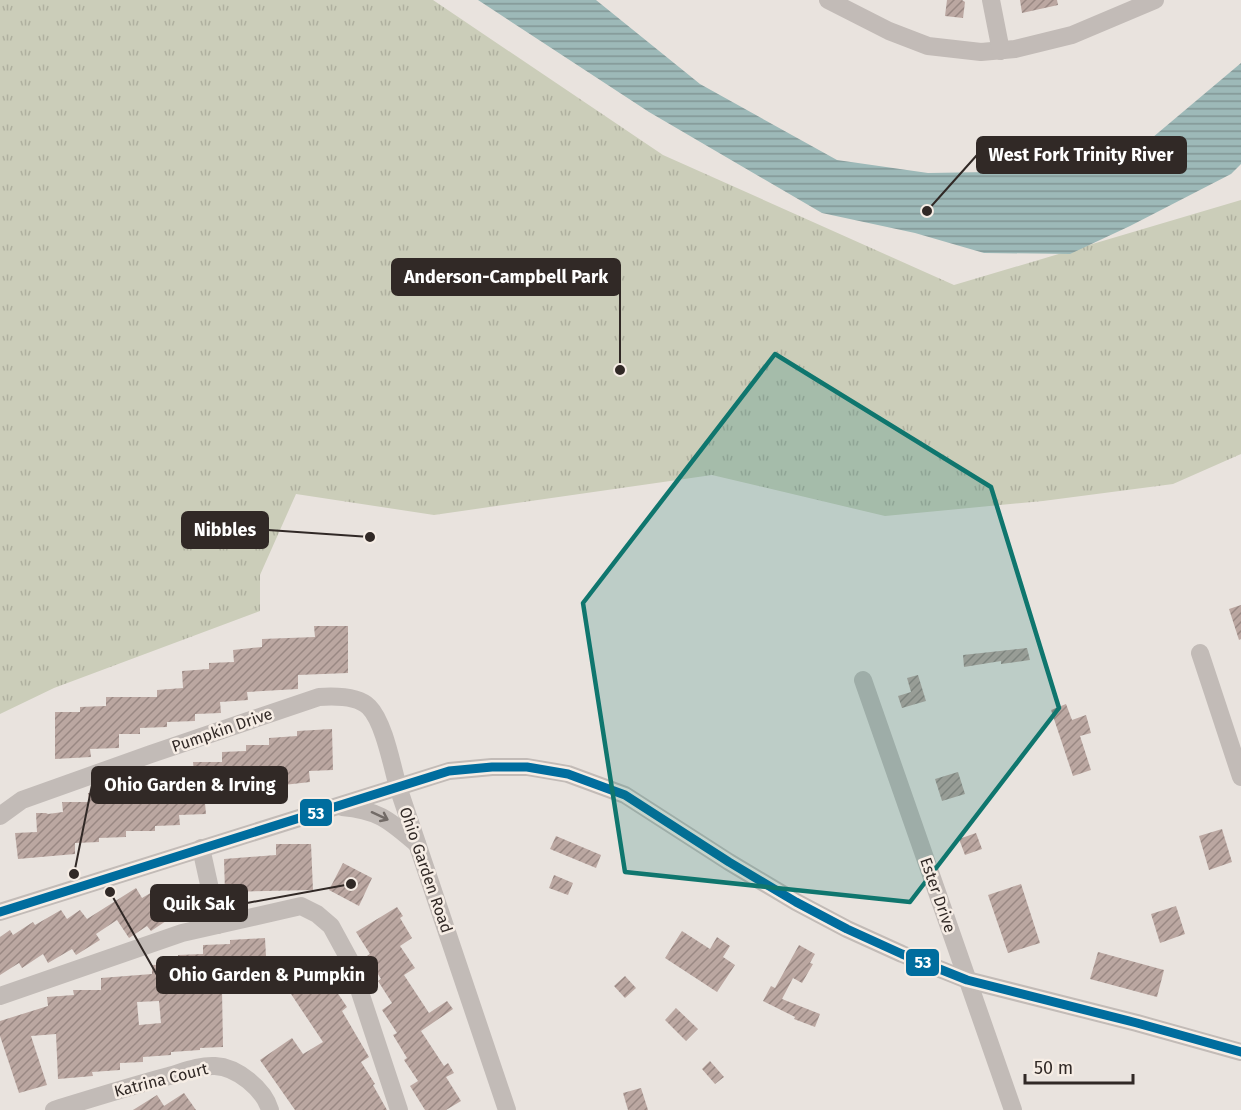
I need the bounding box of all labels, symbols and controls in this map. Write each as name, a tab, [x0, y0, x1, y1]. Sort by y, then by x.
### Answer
callout: West Fork Trinity River	[977, 137, 1186, 173]
text: West Fork Trinity River	[989, 144, 1174, 166]
callout: Anderson-Campbell Park	[392, 259, 620, 295]
text: Anderson-Campbell Park	[403, 266, 609, 288]
callout: Nibbles	[182, 512, 268, 548]
text: Nibbles	[194, 519, 256, 541]
street label: Pumpkin Drive	[169, 704, 275, 756]
callout: Ohio Garden & Irving	[92, 767, 287, 803]
text: Ohio Garden & Irving	[104, 774, 276, 796]
line badge: 53	[299, 798, 333, 827]
text: 53	[308, 804, 324, 823]
street label: Ohio Garden Road	[396, 805, 456, 935]
one-way arrow	[370, 811, 388, 823]
street label: Ester Drive	[916, 855, 960, 935]
callout: Quik Sak	[151, 885, 247, 921]
text: Quik Sak	[163, 893, 236, 915]
line badge: 53	[905, 948, 940, 977]
text: 53	[915, 953, 931, 972]
callout: Ohio Garden & Pumpkin	[157, 957, 377, 993]
text: Ohio Garden & Pumpkin	[169, 964, 365, 986]
scale bar	[1025, 1047, 1133, 1085]
text: 50 m	[1034, 1057, 1073, 1079]
street label: Katrina Court	[112, 1059, 210, 1101]

